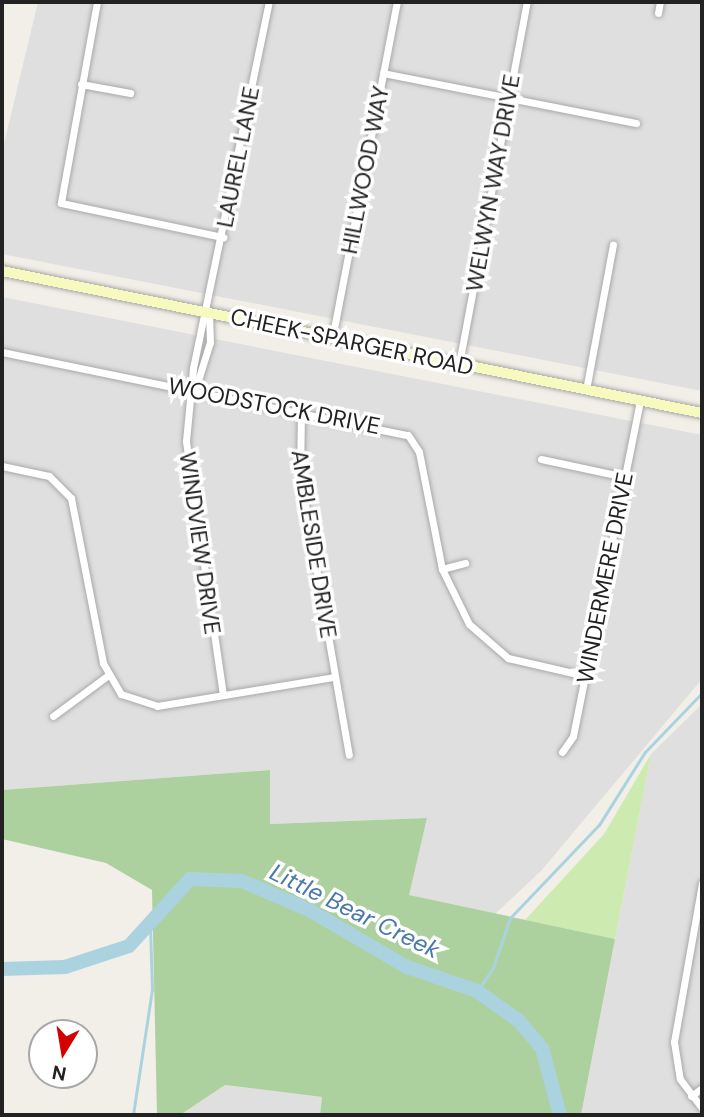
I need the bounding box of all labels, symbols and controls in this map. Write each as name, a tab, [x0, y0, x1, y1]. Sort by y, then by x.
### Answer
street label: WELWYN WAY DRIVE	[460, 72, 526, 294]
street label: LAUREL LANE	[211, 84, 265, 230]
street label: HILLWOOD WAY	[335, 84, 395, 256]
street label: CHEEK-SPARGER ROAD	[228, 303, 476, 381]
street label: WOODSTOCK DRIVE	[166, 372, 382, 440]
street label: AMBLESIDE DRIVE	[285, 448, 343, 640]
street label: WINDVIEW DRIVE	[174, 450, 226, 636]
street label: WINDERMERE DRIVE	[571, 470, 639, 686]
water label: Little Bear Creek	[265, 857, 445, 965]
north arrow	[28, 1019, 98, 1089]
text: N	[50, 1060, 68, 1087]

